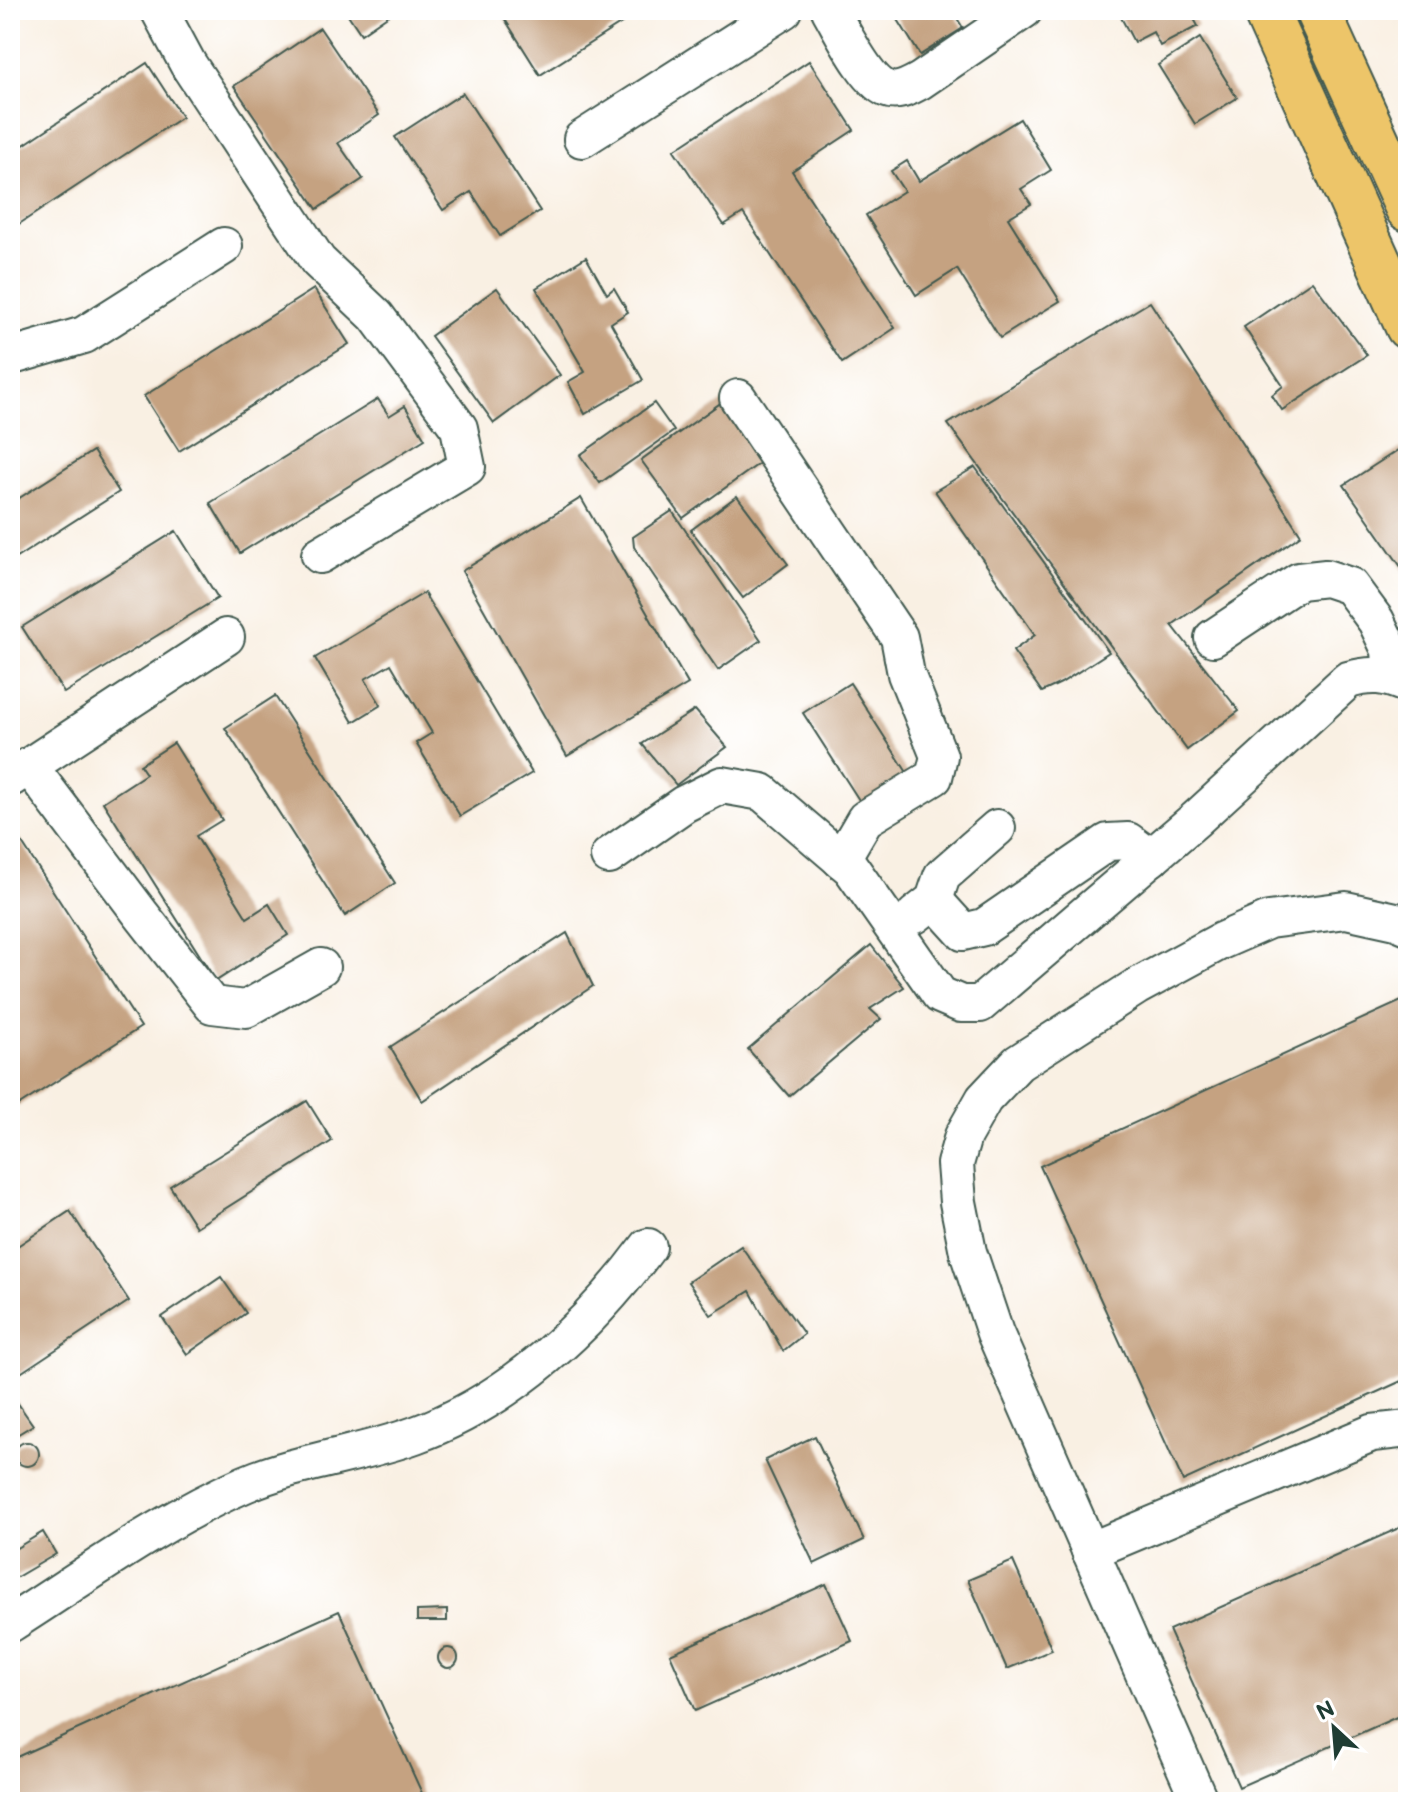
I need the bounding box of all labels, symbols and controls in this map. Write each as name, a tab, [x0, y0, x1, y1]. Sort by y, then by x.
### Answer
north arrow	[1294, 1688, 1374, 1768]
text: N	[1313, 1696, 1339, 1727]

